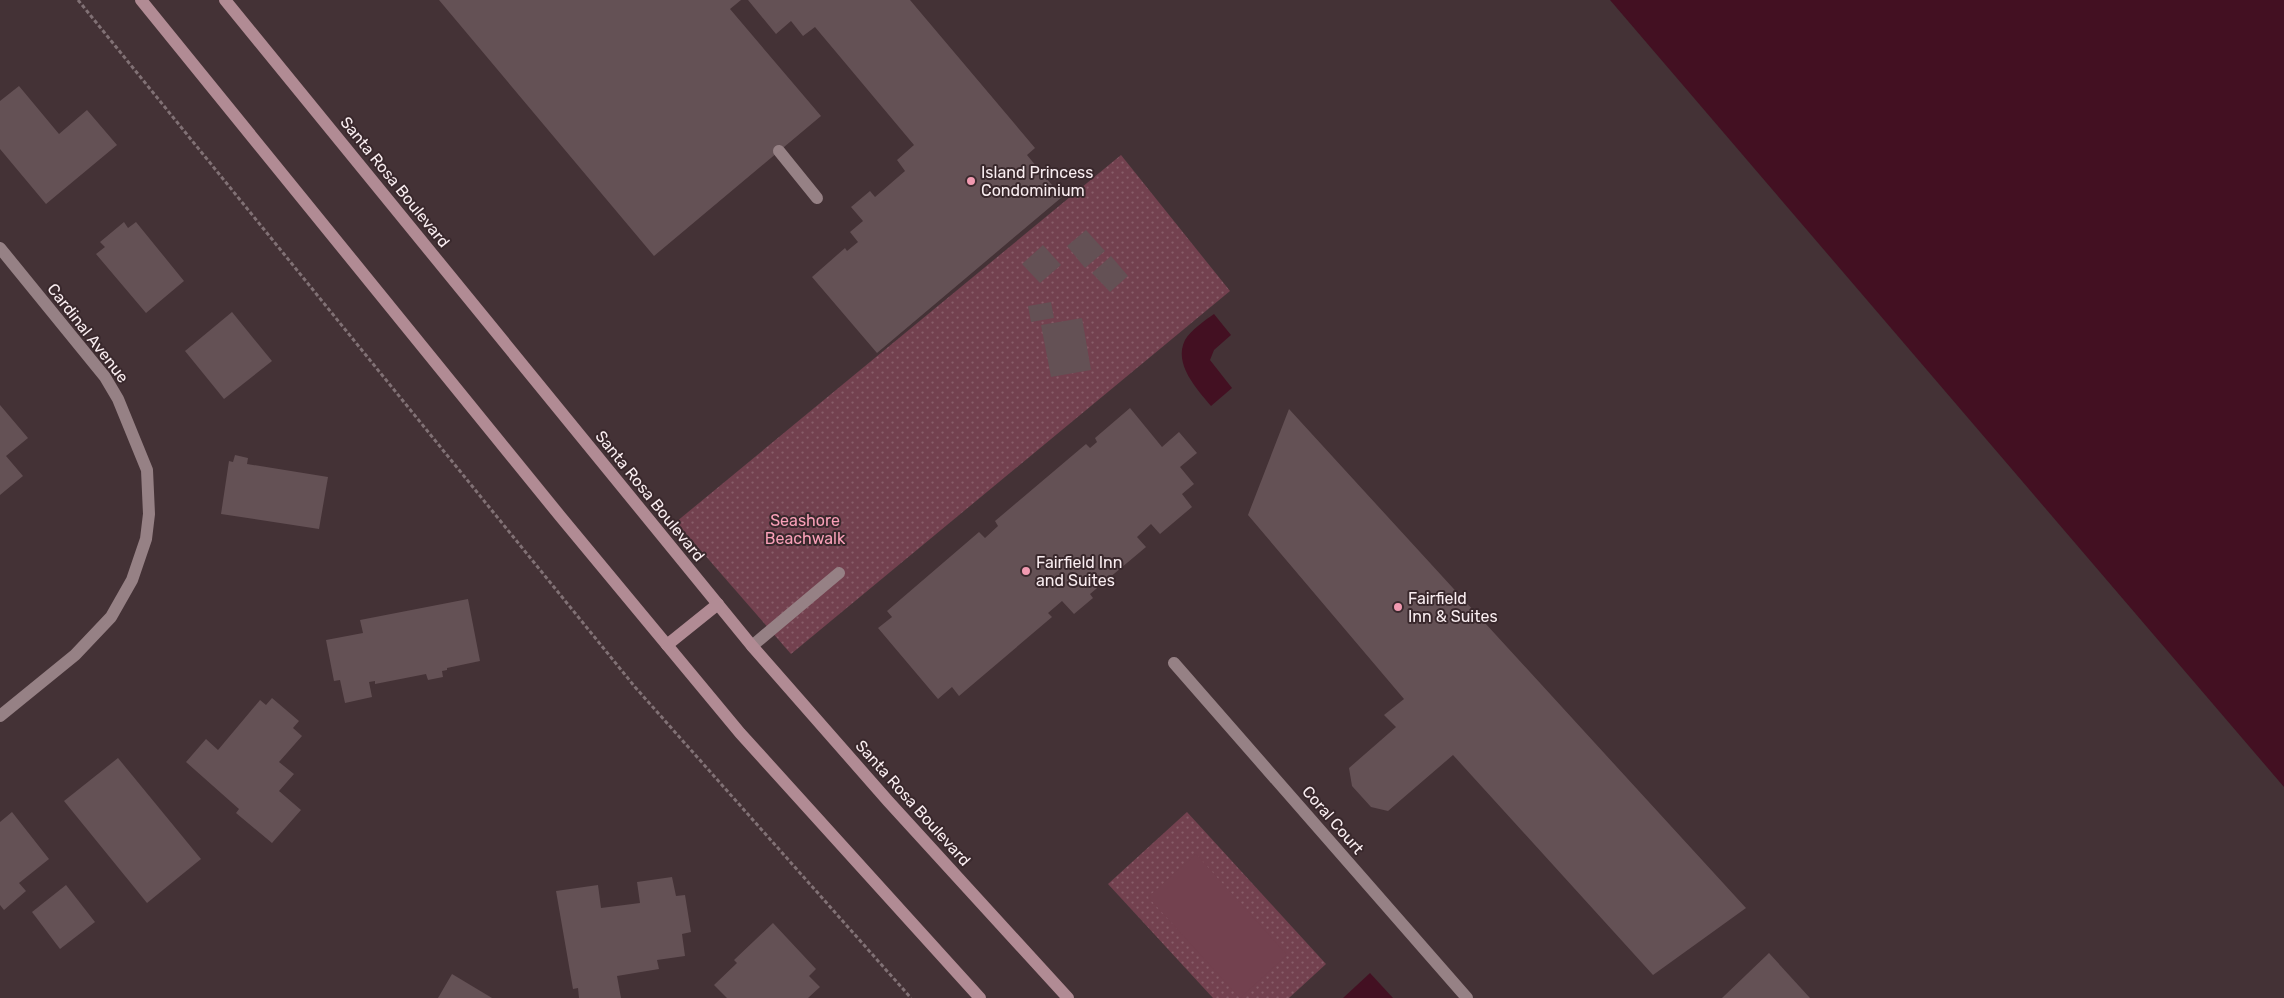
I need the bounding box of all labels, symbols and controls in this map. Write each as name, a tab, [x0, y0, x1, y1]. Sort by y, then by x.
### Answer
street label: Santa Rosa Boulevard	[336, 113, 454, 251]
place label: Island Princess Condominium	[981, 163, 1093, 200]
marker: Island Princess Condominium	[965, 175, 977, 187]
street label: Cardinal Avenue	[43, 280, 133, 386]
street label: Santa Rosa Boulevard	[591, 427, 709, 565]
park label: Seashore Beachwalk	[765, 511, 846, 548]
place label: Fairfield Inn and Suites	[1036, 553, 1123, 590]
marker: Fairfield Inn and Suites	[1020, 565, 1032, 577]
place label: Fairfield Inn & Suites	[1408, 589, 1498, 626]
marker: Fairfield Inn & Suites	[1392, 601, 1404, 613]
street label: Santa Rosa Boulevard	[851, 736, 975, 870]
street label: Coral Court	[1298, 782, 1368, 858]

